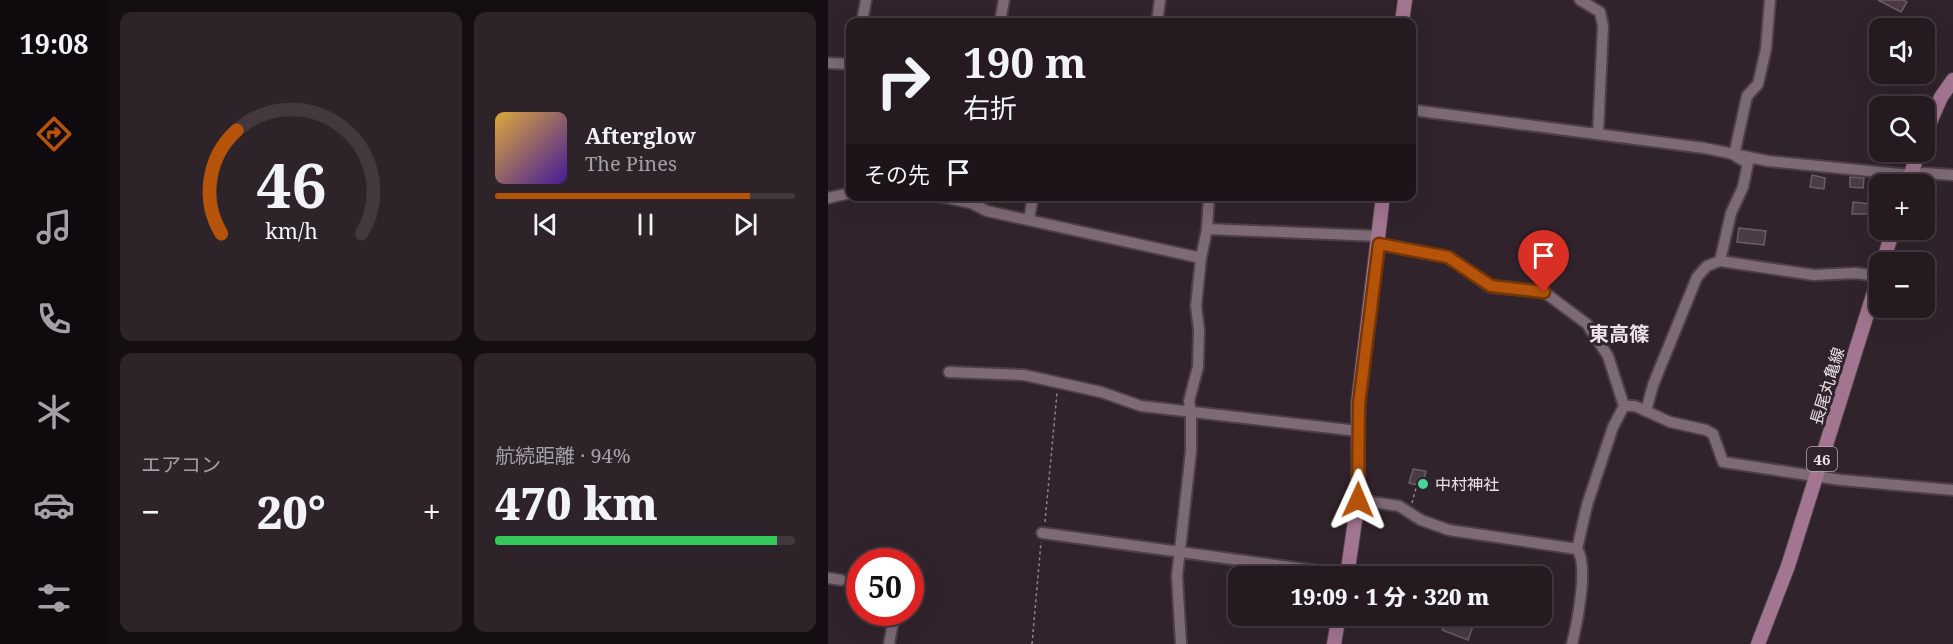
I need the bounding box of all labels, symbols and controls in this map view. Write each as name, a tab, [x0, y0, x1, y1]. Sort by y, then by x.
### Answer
map controls	[1869, 18, 1935, 318]
button: sound	[1869, 18, 1935, 84]
text: 19:08	[19, 25, 89, 62]
text: 190 m	[963, 33, 1087, 90]
icon: right	[864, 42, 942, 120]
text: 右折	[963, 89, 1017, 126]
button: search	[1869, 96, 1935, 162]
icon: directions	[33, 113, 75, 155]
text: Afterglow	[585, 120, 696, 150]
text: 46	[256, 141, 326, 226]
text: The Pines	[585, 150, 677, 177]
icon: arrive	[942, 156, 975, 189]
text: その先	[864, 159, 930, 189]
button: +	[1869, 174, 1935, 240]
icon: music	[33, 206, 75, 248]
icon: previous	[529, 208, 562, 241]
icon: pause	[629, 208, 662, 241]
icon: next	[729, 208, 762, 241]
text: km/h	[265, 216, 318, 245]
pin	[1518, 230, 1569, 292]
icon: arrive	[1527, 239, 1560, 272]
button: −	[1869, 252, 1935, 318]
icon: phone	[33, 298, 75, 340]
district label: 東高篠	[1589, 320, 1649, 347]
street label: 長尾丸亀線	[1805, 345, 1849, 427]
icon: climate	[33, 391, 75, 433]
text: 航続距離 · 94%	[495, 442, 631, 469]
road number: 46	[1807, 447, 1837, 471]
text: エアコン	[141, 451, 221, 478]
position arrow	[1326, 468, 1390, 532]
text: 470 km	[495, 472, 658, 533]
place label: 中村神社	[1435, 473, 1499, 495]
marker: 中村神社	[1416, 477, 1430, 491]
text: 20°	[257, 481, 326, 542]
icon: car	[33, 484, 75, 526]
text: −	[141, 489, 160, 534]
text: +	[423, 489, 441, 534]
speed limit sign: 50	[846, 548, 924, 626]
icon: filters	[33, 577, 75, 619]
text: 19:09 · 1 分 · 320 m	[1291, 581, 1489, 611]

